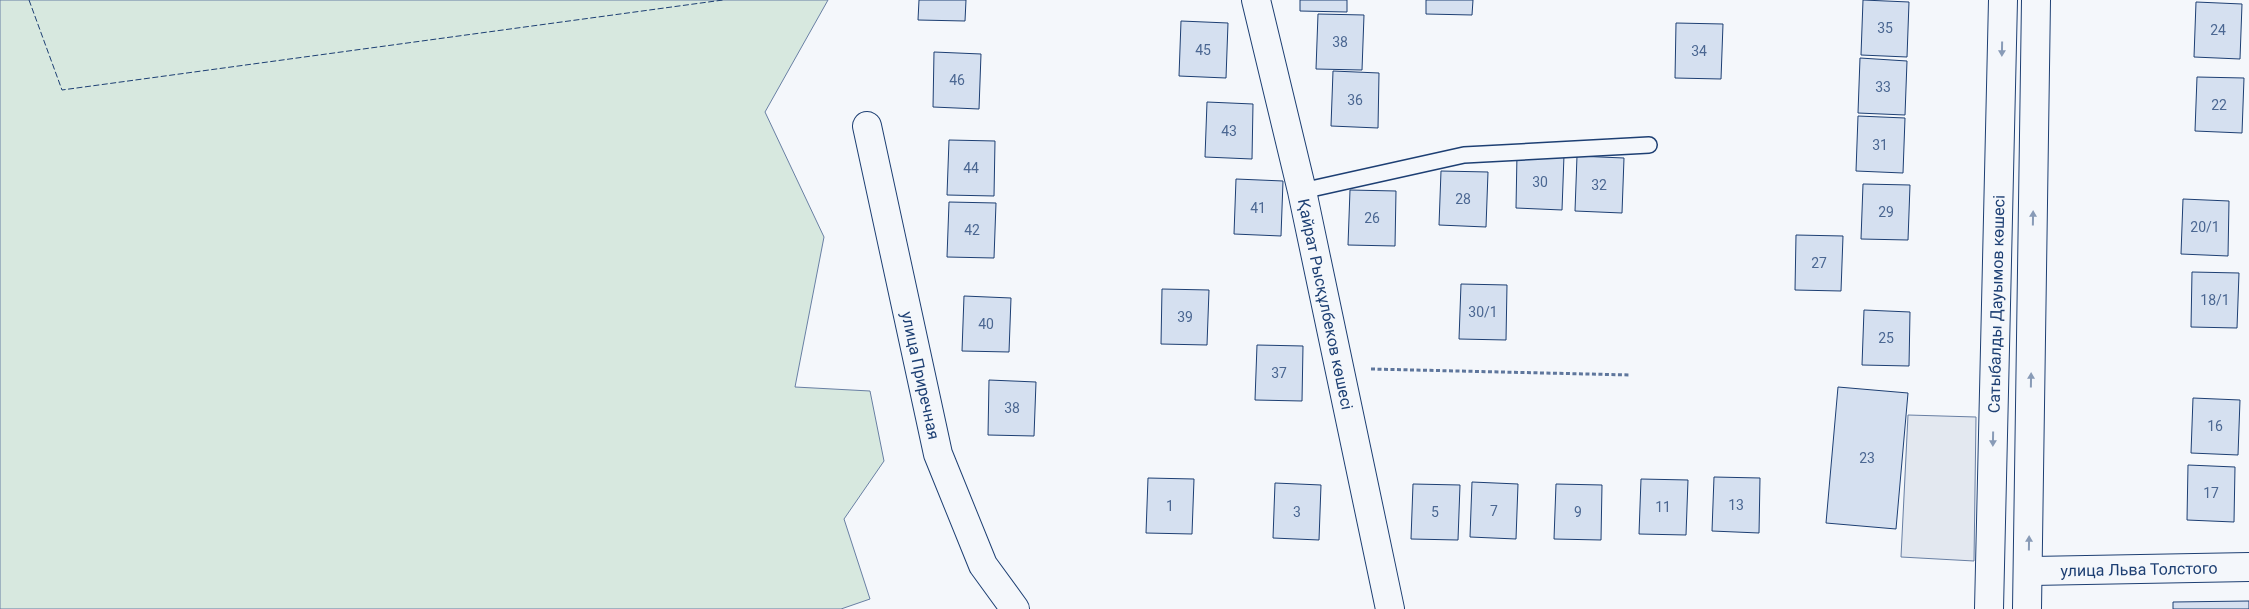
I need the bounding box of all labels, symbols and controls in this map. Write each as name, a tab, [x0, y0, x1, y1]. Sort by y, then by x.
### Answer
house number: 35	[1877, 20, 1893, 36]
house number: 24	[2210, 22, 2226, 38]
house number: 38	[1332, 34, 1348, 50]
one-way arrow	[1997, 41, 2005, 57]
house number: 45	[1195, 42, 1211, 58]
house number: 34	[1691, 43, 1707, 59]
house number: 46	[949, 72, 965, 88]
house number: 33	[1875, 79, 1891, 95]
house number: 36	[1347, 92, 1363, 108]
house number: 22	[2211, 97, 2227, 113]
house number: 43	[1221, 123, 1237, 139]
house number: 31	[1872, 137, 1888, 153]
house number: 44	[963, 160, 979, 176]
house number: 30	[1532, 174, 1548, 190]
house number: 32	[1591, 177, 1607, 193]
house number: 28	[1455, 191, 1471, 207]
street label: Сатыбалды Дауымов көшесі	[1985, 195, 2009, 413]
street label: Қайрат Рысқұлбеков көшесі	[1294, 197, 1357, 412]
house number: 41	[1250, 200, 1266, 216]
house number: 29	[1878, 204, 1894, 220]
house number: 26	[1364, 210, 1380, 226]
one-way arrow	[2029, 210, 2037, 226]
house number: 20/1	[2190, 219, 2220, 235]
house number: 42	[964, 222, 980, 238]
house number: 27	[1811, 255, 1827, 271]
house number: 18/1	[2200, 292, 2230, 308]
house number: 30/1	[1468, 304, 1498, 320]
house number: 39	[1177, 309, 1193, 325]
street label: улица Приречная	[897, 310, 944, 441]
house number: 40	[978, 316, 994, 332]
house number: 25	[1878, 330, 1894, 346]
house number: 37	[1271, 365, 1287, 381]
one-way arrow	[2027, 372, 2035, 388]
house number: 38	[1004, 400, 1020, 416]
house number: 16	[2207, 418, 2223, 434]
one-way arrow	[1989, 431, 1997, 447]
house number: 23	[1859, 450, 1875, 466]
house number: 17	[2203, 485, 2219, 501]
house number: 13	[1728, 497, 1744, 513]
house number: 1	[1166, 498, 1174, 514]
house number: 11	[1655, 499, 1671, 515]
house number: 7	[1490, 503, 1498, 519]
house number: 3	[1293, 504, 1301, 520]
house number: 5	[1431, 504, 1439, 520]
house number: 9	[1574, 504, 1582, 520]
one-way arrow	[2025, 535, 2033, 551]
street label: улица Льва Толстого	[2060, 559, 2218, 580]

